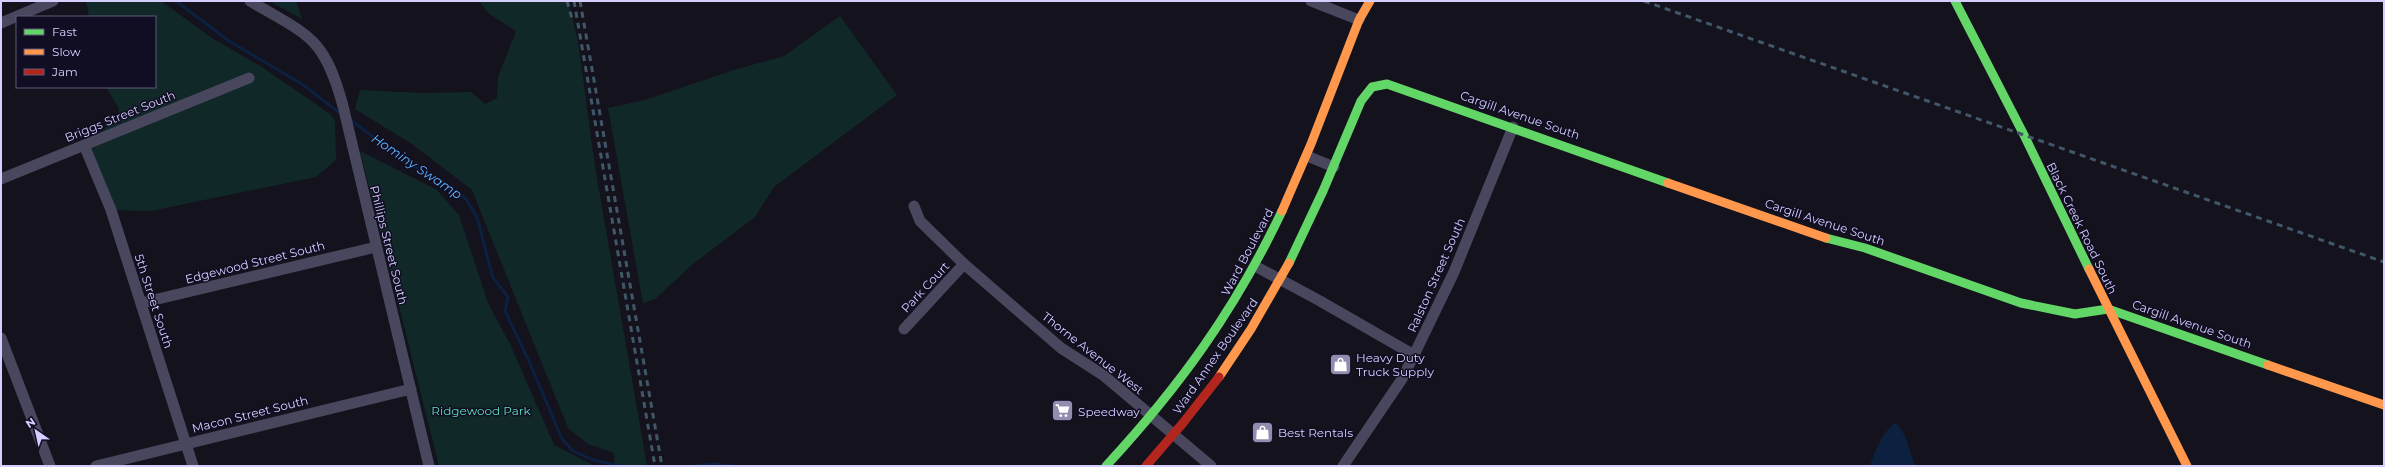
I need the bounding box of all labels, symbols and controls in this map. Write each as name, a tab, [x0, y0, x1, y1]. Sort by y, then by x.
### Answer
legend	[16, 16, 156, 88]
text: Fast	[52, 24, 77, 39]
text: Slow	[52, 44, 81, 59]
text: Jam	[51, 64, 78, 79]
street label: Briggs Street South	[63, 87, 177, 145]
street label: Cargill Avenue South	[1458, 87, 1582, 143]
water label: Hominy Swamp	[369, 130, 465, 202]
street label: Black Creek Road South	[2044, 160, 2120, 296]
street label: Phillips Street South	[367, 184, 411, 306]
street label: Cargill Avenue South	[1763, 195, 1887, 249]
street label: Ward Boulevard	[1218, 206, 1276, 298]
street label: Ralston Street South	[1404, 215, 1468, 335]
street label: Edgewood Street South	[184, 237, 326, 287]
street label: 5th Street South	[132, 252, 176, 350]
street label: Park Court	[898, 258, 952, 316]
street label: Ward Annex Boulevard	[1169, 295, 1261, 417]
street label: Cargill Avenue South	[2130, 296, 2254, 352]
street label: Thorne Avenue West	[1039, 309, 1147, 397]
place label: Heavy Duty Truck Supply	[1356, 350, 1434, 379]
shop icon: Heavy Duty Truck Supply	[1328, 351, 1354, 377]
street label: Macon Street South	[190, 392, 310, 436]
supermarket icon: Speedway	[1050, 398, 1076, 424]
park label: Ridgewood Park	[431, 403, 532, 418]
place label: Speedway	[1078, 404, 1140, 419]
north arrow	[16, 411, 56, 451]
text: N	[23, 414, 38, 431]
shop icon: Best Rentals	[1249, 419, 1275, 445]
place label: Best Rentals	[1278, 425, 1353, 440]

